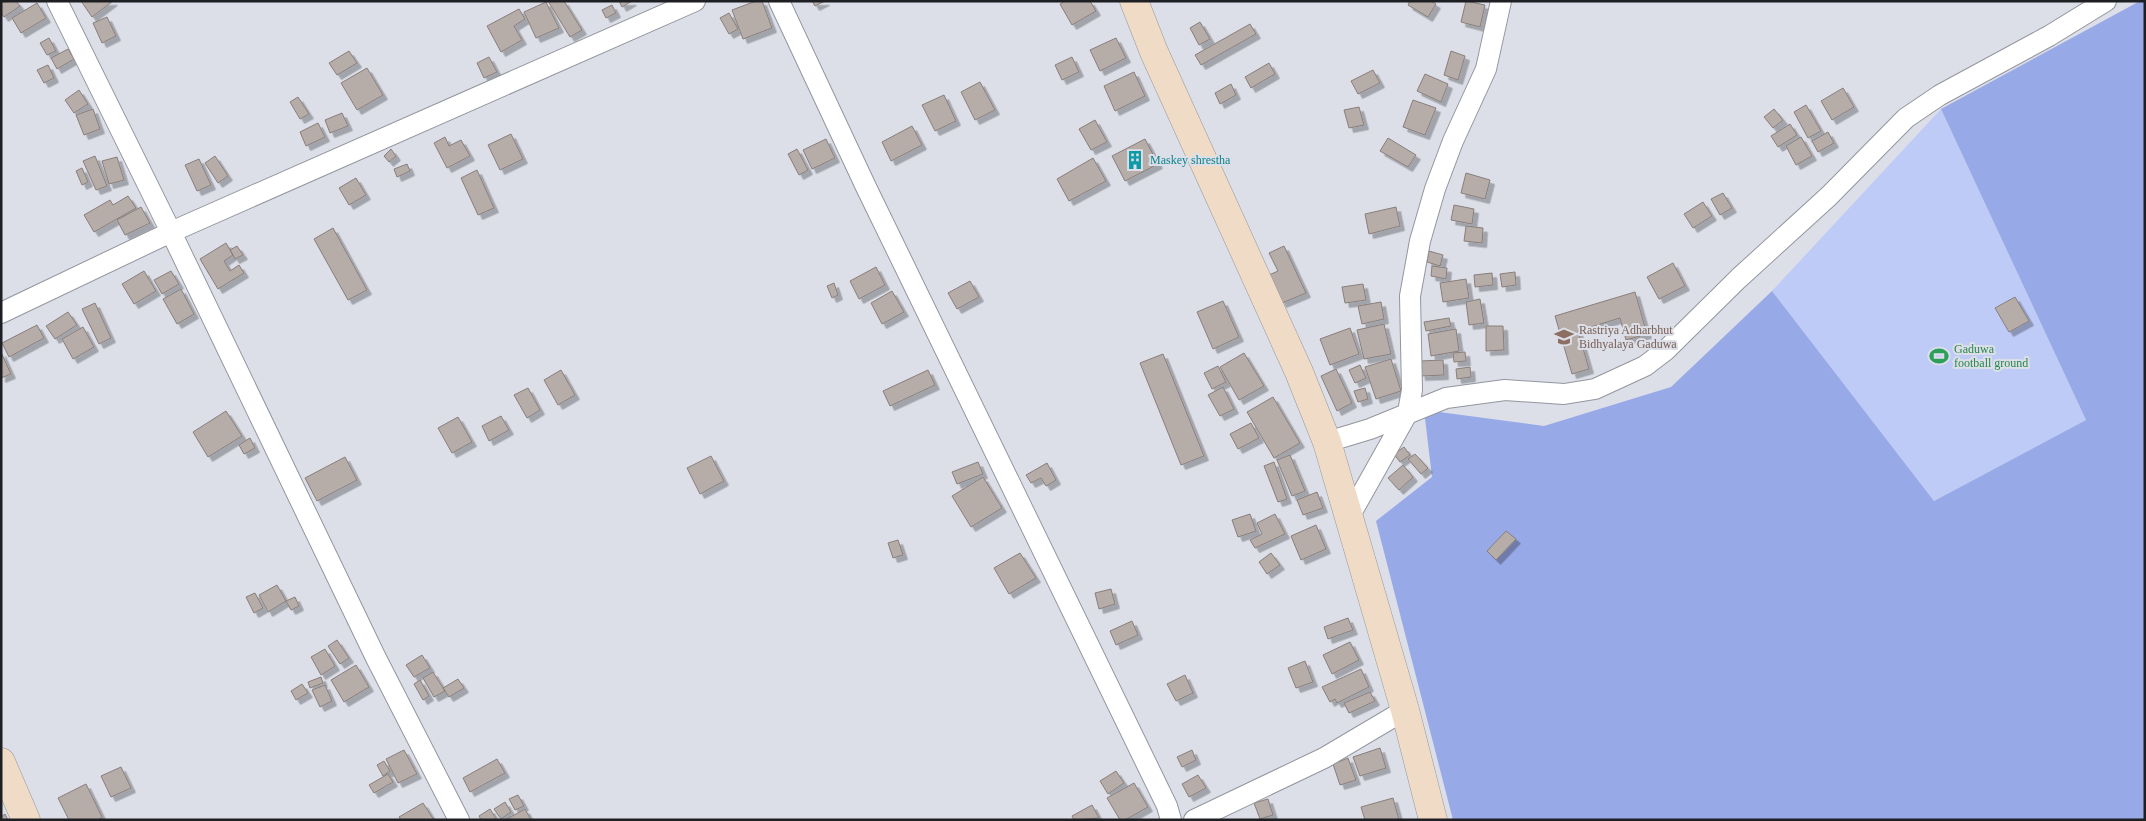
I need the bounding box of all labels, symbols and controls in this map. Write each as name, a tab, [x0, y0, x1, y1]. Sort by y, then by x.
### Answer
building icon: Maskey shrestha	[1124, 149, 1146, 171]
place label: Maskey shrestha	[1150, 153, 1231, 167]
place label: Rastriya Adharbhut Bidhyalaya Gaduwa	[1579, 323, 1677, 351]
school or university icon: Rastriya Adharbhut Bidhyalaya Gaduwa	[1553, 326, 1575, 348]
place label: Gaduwa football ground	[1954, 342, 2028, 370]
sports icon: Gaduwa football ground	[1928, 345, 1950, 367]

